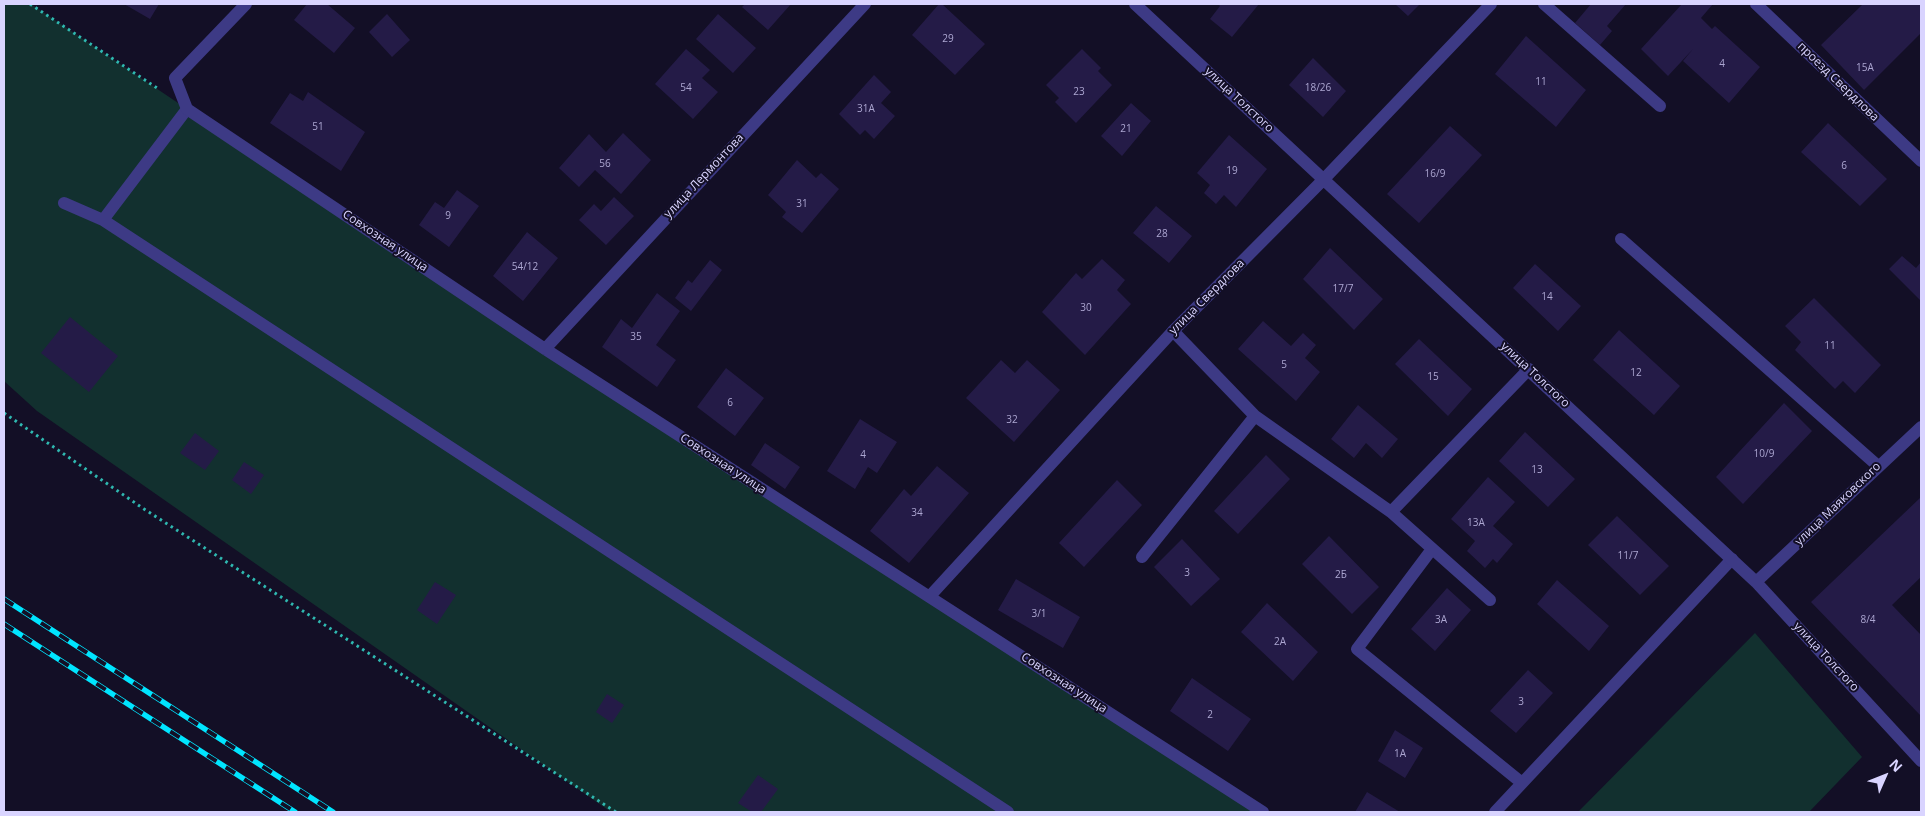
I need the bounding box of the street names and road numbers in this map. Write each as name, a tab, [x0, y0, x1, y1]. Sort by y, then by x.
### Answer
street label: проезд Свердлова	[1794, 39, 1882, 125]
street label: улица Толстого	[1201, 64, 1277, 136]
street label: улица Лермонтова	[661, 131, 747, 221]
street label: Совхозная улица	[340, 207, 430, 275]
street label: улица Свердлова	[1166, 256, 1248, 338]
street label: улица Толстого	[1497, 339, 1573, 411]
street label: Совхозная улица	[677, 431, 769, 497]
street label: улица Маяковского	[1792, 459, 1884, 549]
street label: улица Толстого	[1790, 619, 1862, 695]
street label: Совхозная улица	[1018, 650, 1110, 716]

